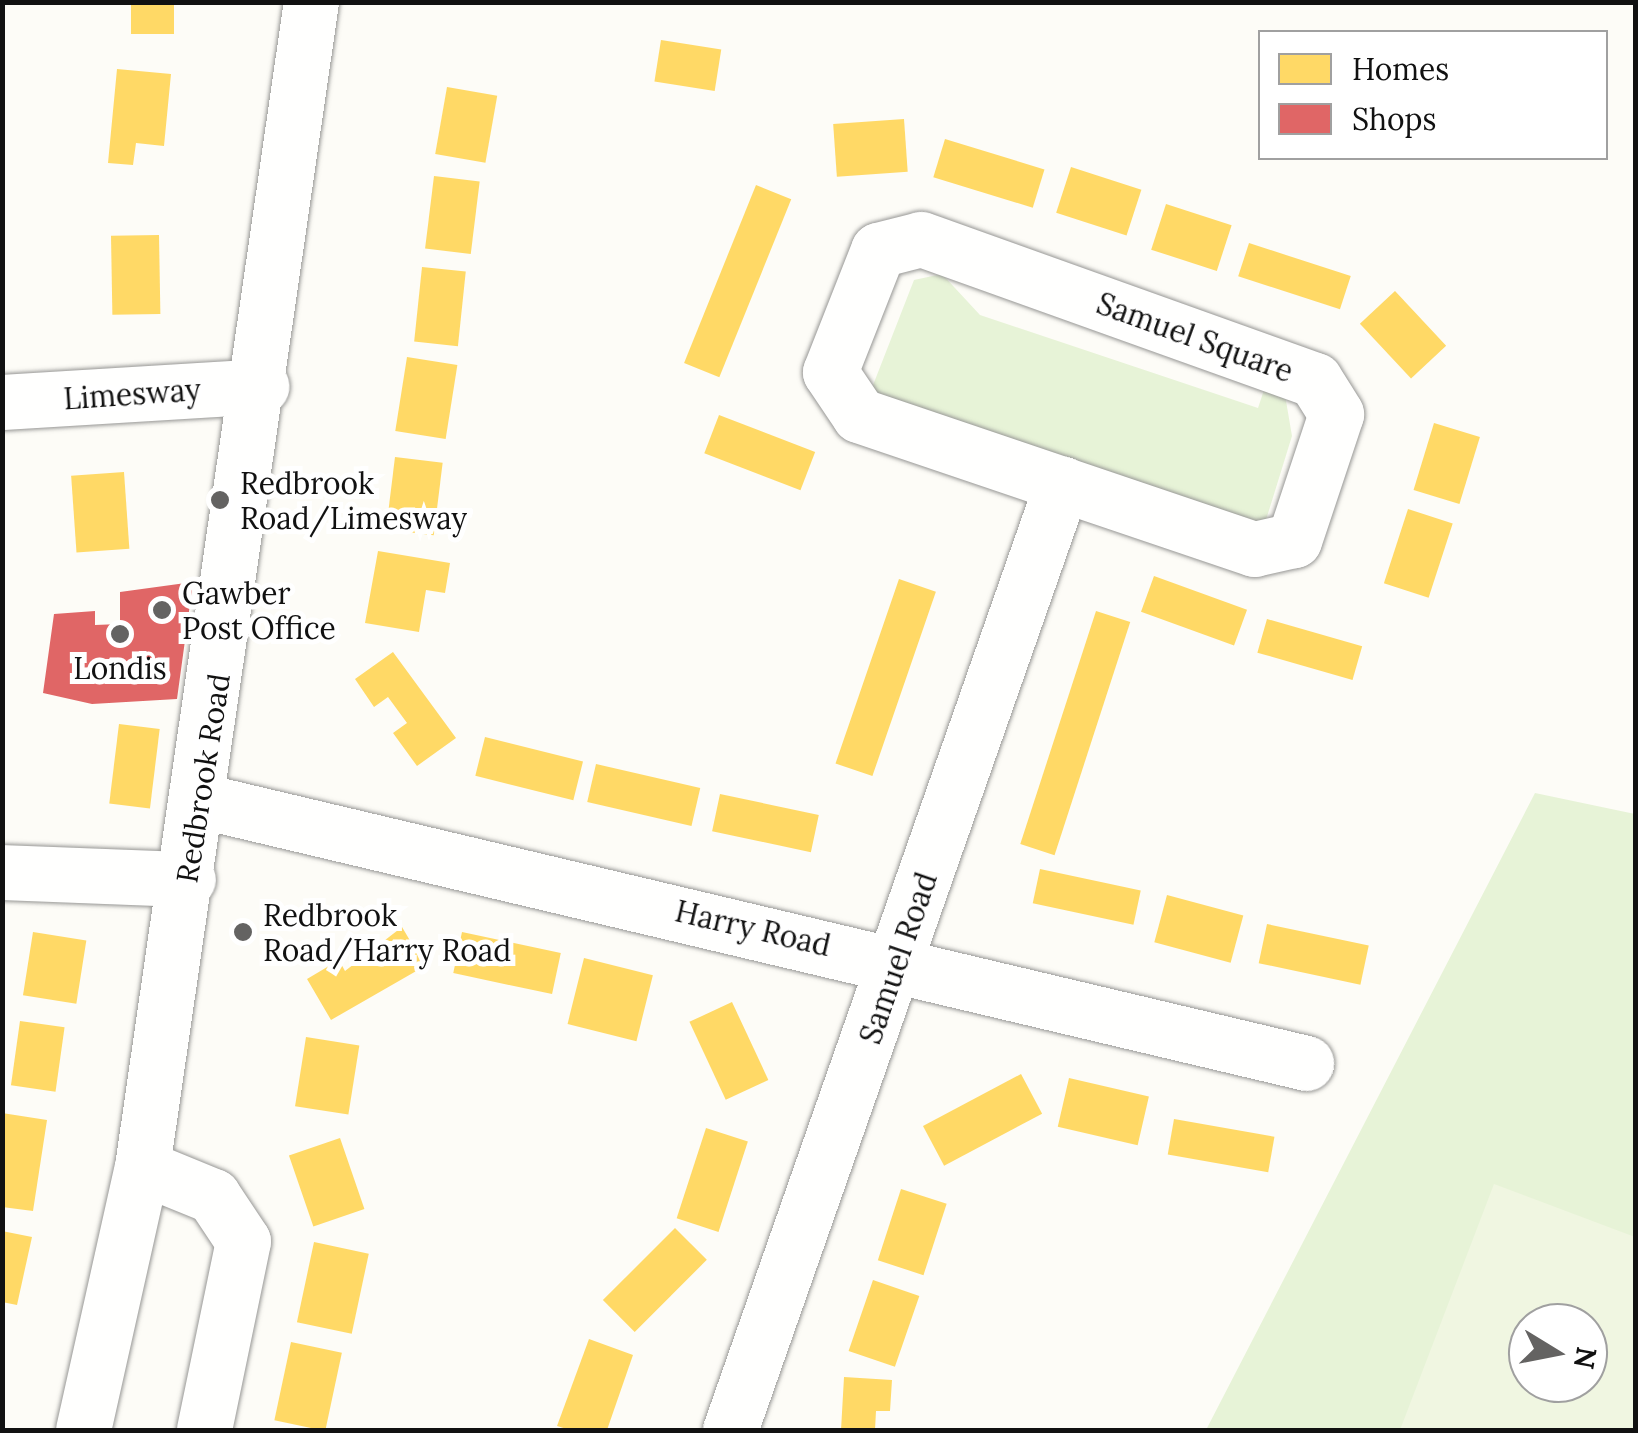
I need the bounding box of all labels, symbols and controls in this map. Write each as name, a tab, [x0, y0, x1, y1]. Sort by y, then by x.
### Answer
legend	[1258, 30, 1608, 160]
text: Homes	[1352, 50, 1449, 88]
text: Shops	[1352, 100, 1436, 138]
street label: Samuel Square	[1092, 285, 1298, 389]
street label: Limesway	[62, 371, 202, 417]
place label: Redbrook Road/Limesway	[240, 465, 467, 536]
marker: Redbrook Road/Limesway	[209, 489, 231, 511]
place label: Gawber Post Office	[182, 575, 336, 646]
marker: Gawber Post Office	[151, 599, 173, 621]
marker: Londis	[109, 623, 131, 645]
place label: Londis	[73, 650, 167, 686]
street label: Redbrook Road	[169, 671, 237, 885]
street label: Samuel Road	[852, 867, 944, 1049]
street label: Harry Road	[672, 893, 834, 963]
place label: Redbrook Road/Harry Road	[263, 897, 511, 968]
marker: Redbrook Road/Harry Road	[232, 921, 254, 943]
north arrow	[1508, 1303, 1608, 1403]
text: N	[1566, 1344, 1605, 1372]

